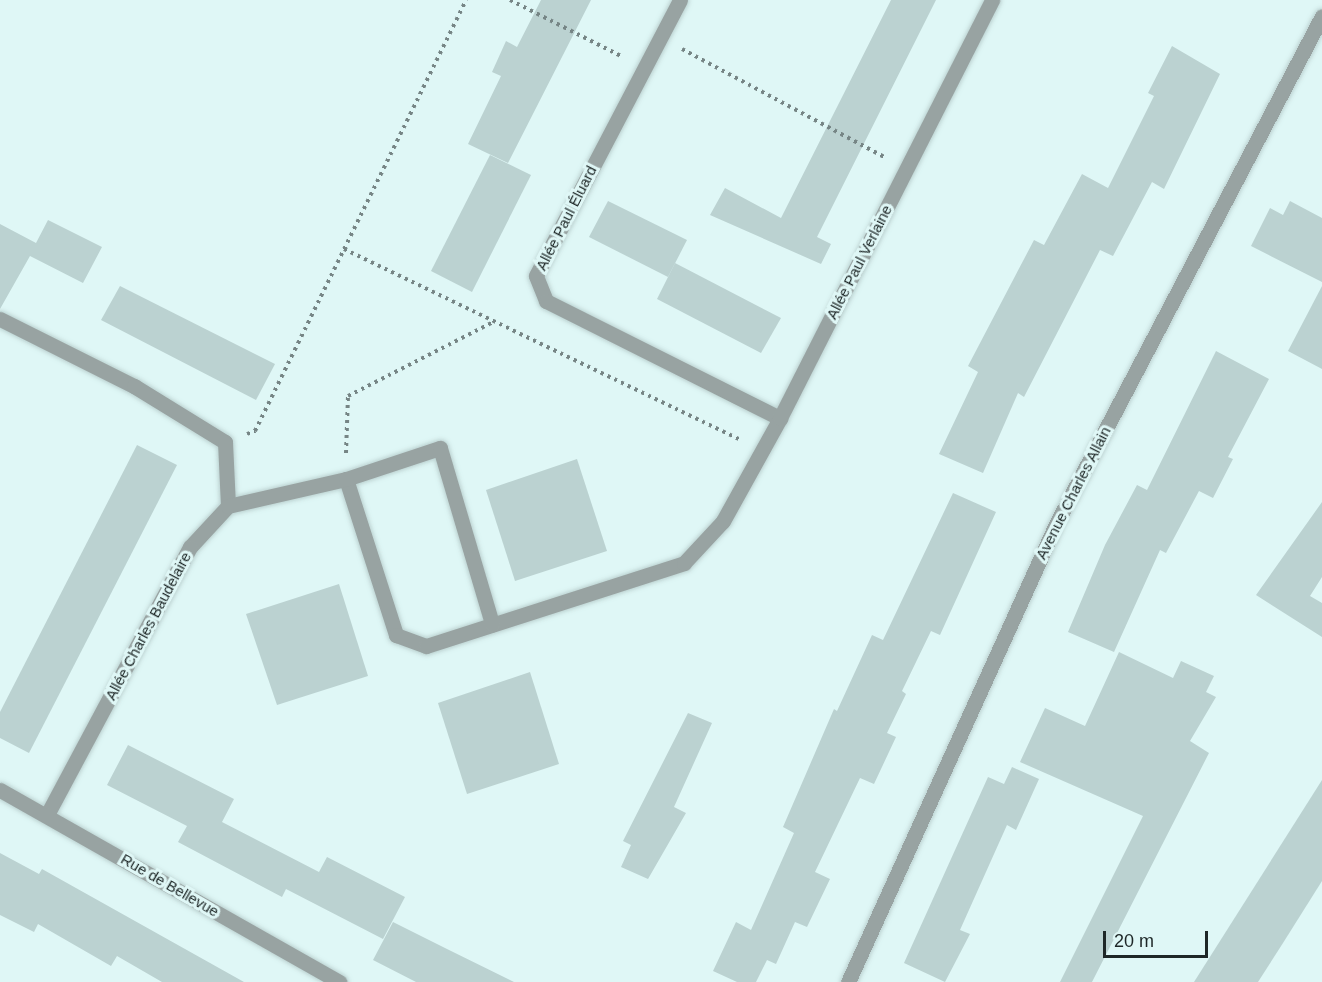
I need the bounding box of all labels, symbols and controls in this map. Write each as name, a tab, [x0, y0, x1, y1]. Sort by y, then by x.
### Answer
street label: Allée Paul Éluard	[532, 163, 600, 273]
street label: Allée Paul Verlaine	[822, 202, 896, 322]
street label: Avenue Charles Allain	[1032, 423, 1114, 563]
street label: Allée Charles Baudelaire	[101, 549, 195, 703]
street label: Rue de Bellevue	[118, 850, 222, 920]
scale bar	[1106, 919, 1211, 957]
text: 20 m	[1114, 931, 1154, 951]

